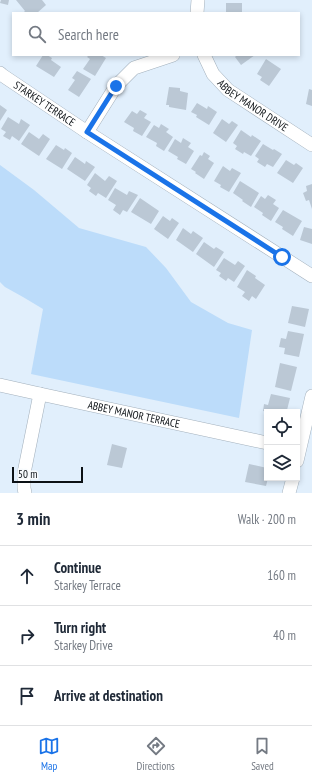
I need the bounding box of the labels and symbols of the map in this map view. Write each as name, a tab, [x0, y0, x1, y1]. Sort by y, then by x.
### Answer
street label: ABBEY MANOR DRIVE	[214, 76, 291, 135]
route end	[107, 77, 125, 95]
street label: STARKEY TERRACE	[11, 78, 78, 129]
route start	[273, 248, 291, 266]
street label: ABBEY MANOR TERRACE	[87, 398, 181, 431]
scale bar	[12, 465, 83, 484]

